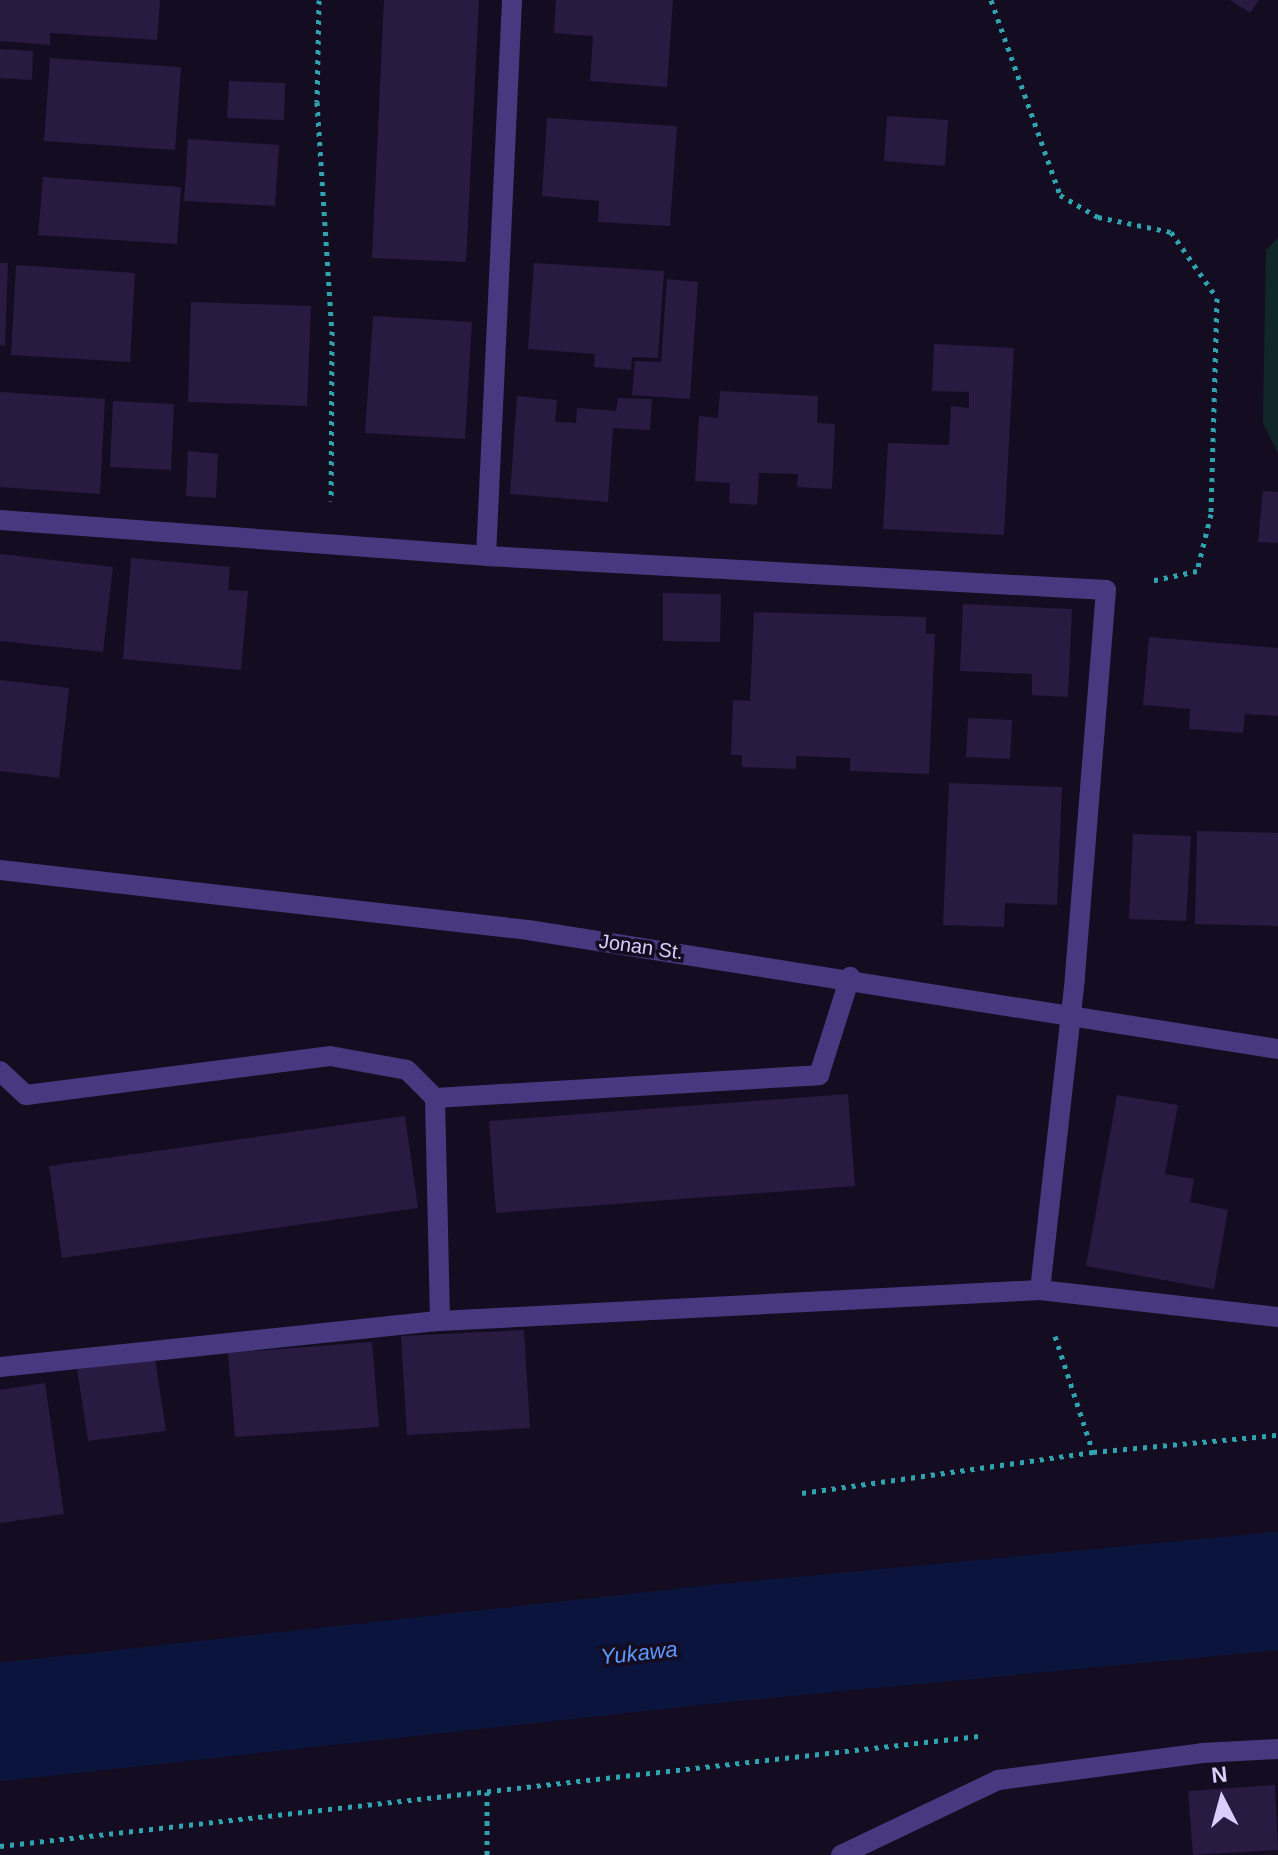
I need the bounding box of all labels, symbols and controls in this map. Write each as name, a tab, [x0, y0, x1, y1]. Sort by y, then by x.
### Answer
street label: Jonan St.	[597, 929, 685, 965]
water label: Yukawa	[599, 1636, 679, 1670]
north arrow	[1182, 1759, 1262, 1839]
text: N	[1210, 1761, 1229, 1788]

